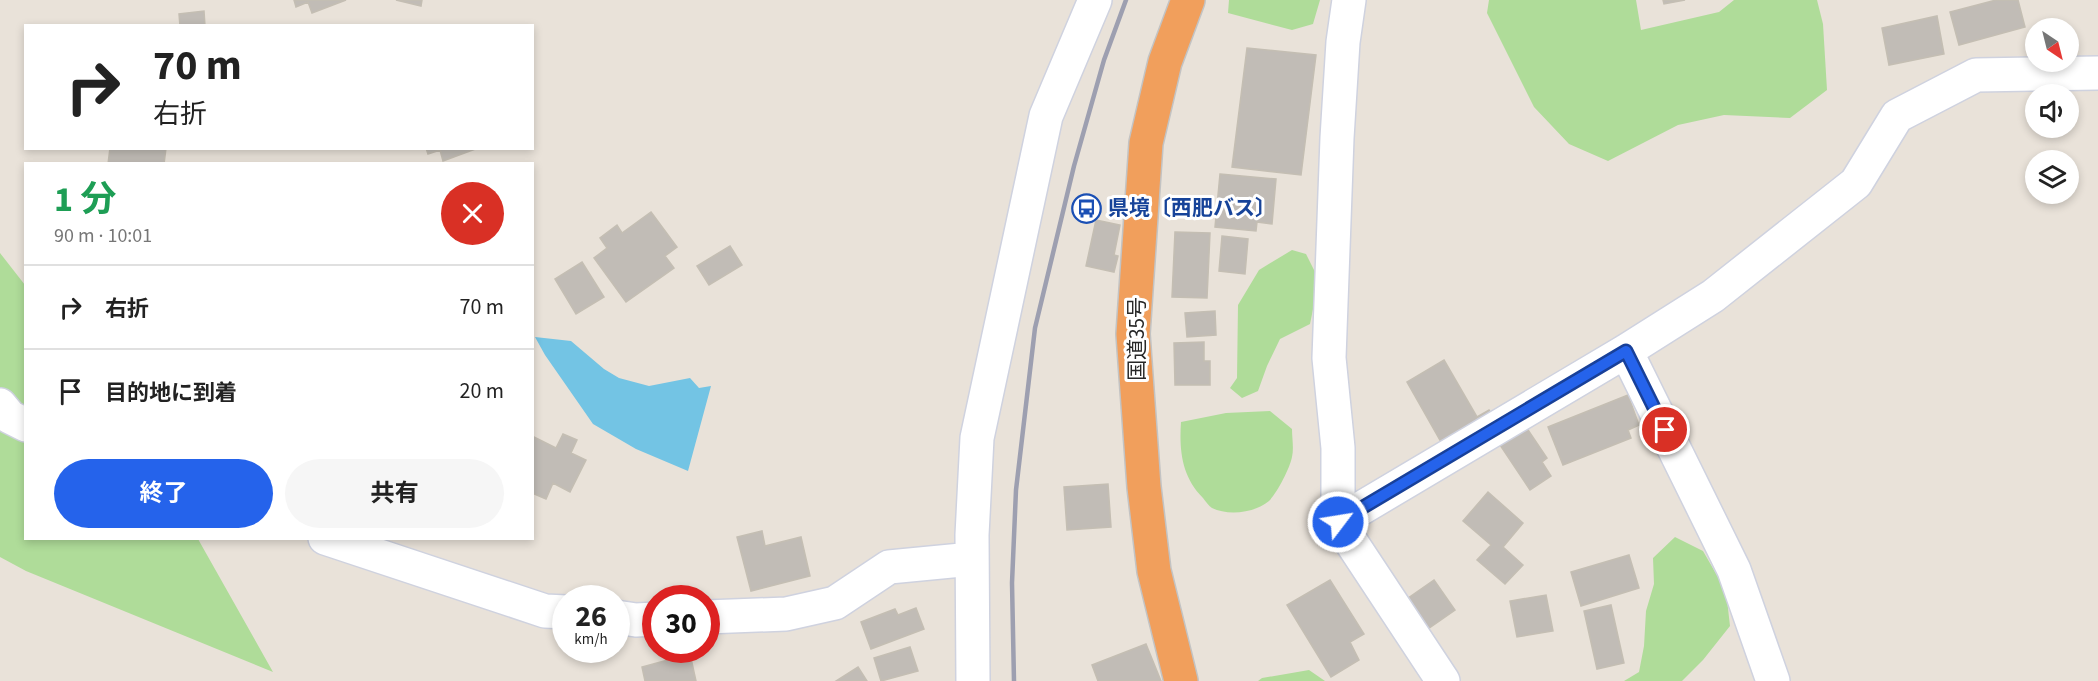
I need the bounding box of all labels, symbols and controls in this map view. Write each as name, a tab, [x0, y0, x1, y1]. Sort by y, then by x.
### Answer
north arrow	[2025, 18, 2079, 72]
map controls	[2025, 18, 2079, 204]
text: 70 m	[153, 36, 242, 96]
icon: right	[54, 48, 132, 126]
button: sound	[2025, 84, 2079, 138]
text: 右折	[153, 95, 207, 134]
button: layers	[2025, 150, 2079, 204]
text: 1 分	[54, 174, 116, 225]
button: close	[441, 182, 504, 245]
bus stop icon: 県境〔西肥バス〕	[1071, 192, 1103, 224]
place label: 県境〔西肥バス〕	[1108, 193, 1276, 223]
text: 90 m · 10:01	[54, 222, 152, 250]
icon: right	[54, 291, 87, 324]
text: 70 m	[459, 291, 504, 323]
text: 右折	[105, 293, 149, 325]
street label: 国道35号	[1122, 297, 1152, 381]
icon: arrive	[54, 375, 87, 408]
text: 20 m	[459, 375, 504, 407]
text: 目的地に到着	[105, 377, 237, 409]
pin	[1639, 404, 1690, 455]
icon: arrive	[1648, 413, 1681, 446]
button: 終了	[54, 459, 273, 528]
button: 共有	[285, 459, 504, 528]
position arrow	[1306, 490, 1370, 554]
speed limit sign: 30	[642, 585, 720, 663]
text: 26	[575, 595, 607, 638]
text: km/h	[574, 629, 608, 650]

